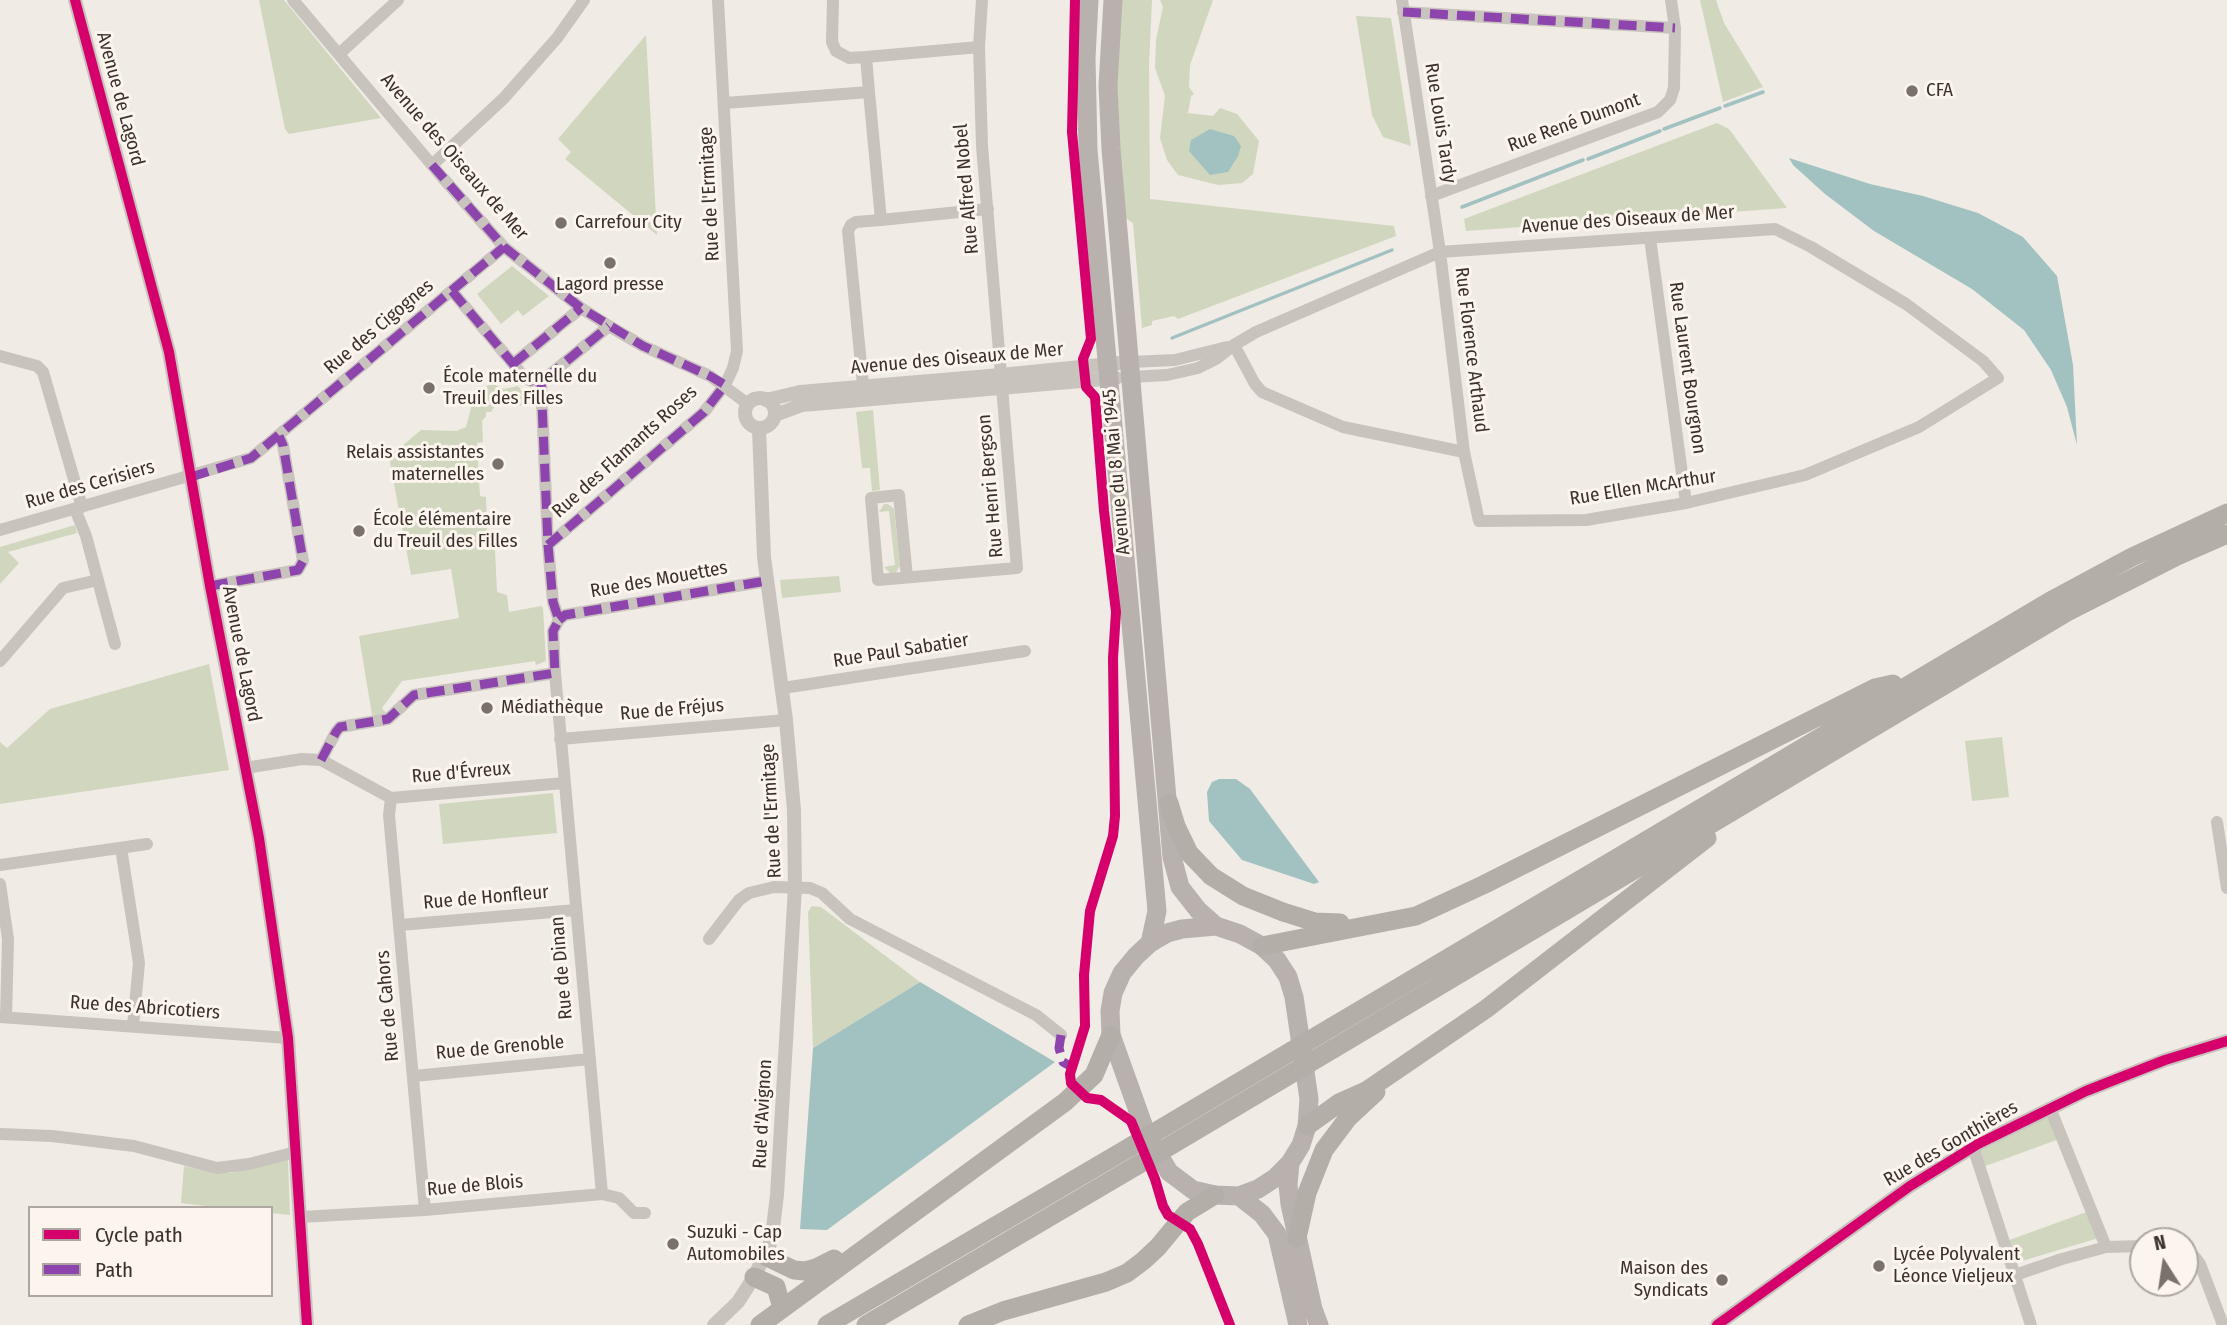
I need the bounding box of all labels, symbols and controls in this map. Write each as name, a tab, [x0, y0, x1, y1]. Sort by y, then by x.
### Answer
street label: Avenue de Lagord	[91, 29, 149, 169]
street label: Rue Louis Tardy	[1419, 61, 1461, 185]
street label: Avenue des Oiseaux de Mer	[375, 69, 533, 245]
place label: CFA	[1926, 80, 1953, 102]
marker: CFA	[1904, 83, 1920, 99]
street label: Rue René Dumont	[1505, 88, 1643, 158]
street label: Rue Alfred Nobel	[950, 123, 984, 255]
street label: Rue de l'Ermitage	[695, 126, 725, 262]
street label: Avenue des Oiseaux de Mer	[1521, 201, 1735, 239]
place label: Carrefour City	[575, 212, 682, 234]
marker: Carrefour City	[553, 215, 569, 231]
marker: Lagord presse	[602, 255, 618, 271]
street label: Rue Florence Arthaud	[1450, 266, 1492, 434]
place label: Lagord presse	[556, 274, 664, 296]
street label: Rue des Cigognes	[320, 275, 438, 379]
street label: Rue Laurent Bourgnon	[1664, 281, 1710, 455]
street label: Avenue des Oiseaux de Mer	[850, 338, 1064, 380]
place label: École maternelle du Treuil des Filles	[443, 366, 597, 410]
marker: École maternelle du Treuil des Filles	[421, 380, 437, 396]
street label: Rue des Flamants Roses	[548, 381, 702, 523]
street label: Avenue du 8 Mai 1945	[1098, 388, 1136, 556]
street label: Rue Henri Bergson	[973, 413, 1009, 559]
place label: Relais assistantes maternelles	[346, 442, 484, 486]
street label: Rue des Cerisiers	[23, 456, 157, 514]
marker: Relais assistantes maternelles	[490, 456, 506, 472]
street label: Rue Ellen McArthur	[1568, 465, 1718, 511]
place label: École élémentaire du Treuil des Filles	[373, 509, 518, 553]
marker: École élémentaire du Treuil des Filles	[351, 523, 367, 539]
street label: Rue des Mouettes	[589, 557, 729, 603]
street label: Avenue de Lagord	[217, 584, 265, 724]
street label: Rue Paul Sabatier	[832, 629, 970, 673]
street label: Rue de Fréjus	[619, 694, 725, 726]
place label: Médiathèque	[501, 697, 603, 719]
marker: Médiathèque	[479, 700, 495, 716]
street label: Rue de l'Ermitage	[757, 743, 787, 879]
street label: Rue d'Évreux	[411, 757, 511, 789]
street label: Rue de Honfleur	[422, 881, 550, 915]
street label: Rue de Dinan	[546, 916, 578, 1020]
street label: Rue de Cahors	[372, 950, 404, 1062]
street label: Rue des Abricotiers	[69, 991, 221, 1025]
street label: Rue de Grenoble	[435, 1031, 565, 1065]
street label: Rue d'Avignon	[749, 1059, 777, 1169]
street label: Rue des Gonthières	[1880, 1096, 2022, 1192]
street label: Rue de Blois	[426, 1170, 524, 1202]
legend	[28, 1206, 273, 1297]
text: Cycle path	[95, 1222, 183, 1248]
place label: Suzuki - Cap Automobiles	[687, 1222, 785, 1266]
north arrow	[2129, 1227, 2199, 1297]
text: N	[2152, 1230, 2168, 1255]
marker: Suzuki - Cap Automobiles	[665, 1236, 681, 1252]
place label: Lycée Polyvalent Léonce Vieljeux	[1893, 1244, 2020, 1288]
text: Path	[95, 1257, 133, 1283]
place label: Maison des Syndicats	[1620, 1258, 1708, 1302]
marker: Lycée Polyvalent Léonce Vieljeux	[1871, 1258, 1887, 1274]
marker: Maison des Syndicats	[1714, 1272, 1730, 1288]

